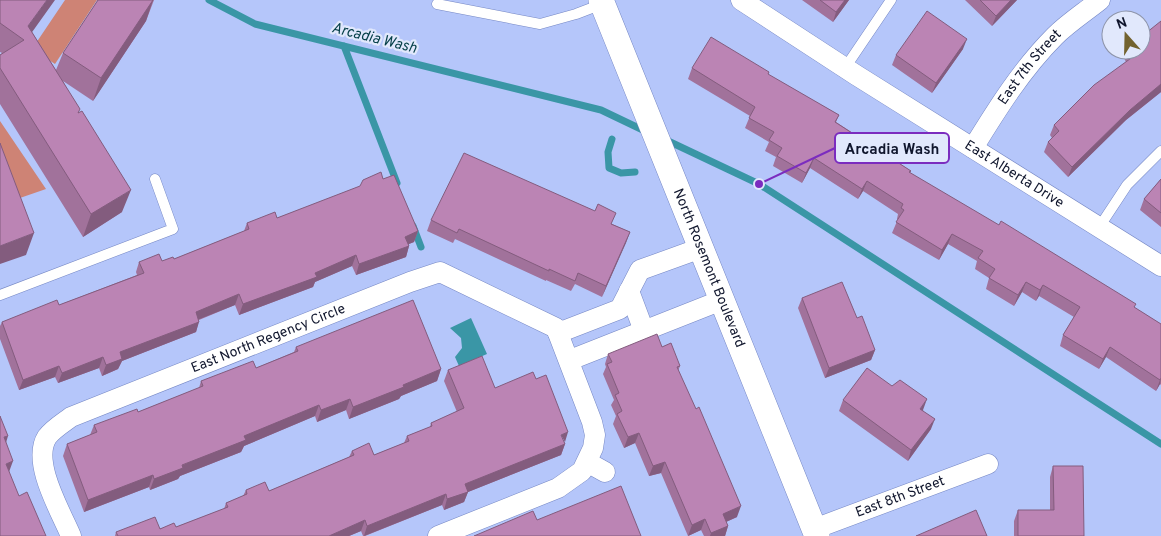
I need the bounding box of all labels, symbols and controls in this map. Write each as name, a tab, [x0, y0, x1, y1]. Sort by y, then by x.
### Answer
north arrow	[1101, 10, 1151, 60]
text: N	[1114, 14, 1130, 34]
water label: Arcadia Wash	[329, 19, 419, 59]
street label: East 7th Street	[994, 26, 1065, 108]
callout: Arcadia Wash	[835, 133, 949, 163]
street label: East Alberta Drive	[961, 137, 1067, 212]
text: Arcadia Wash	[845, 141, 939, 160]
street label: North Rosemont Boulevard	[669, 186, 749, 350]
street label: East North Regency Circle	[189, 300, 348, 377]
street label: East 8th Street	[853, 472, 947, 521]

